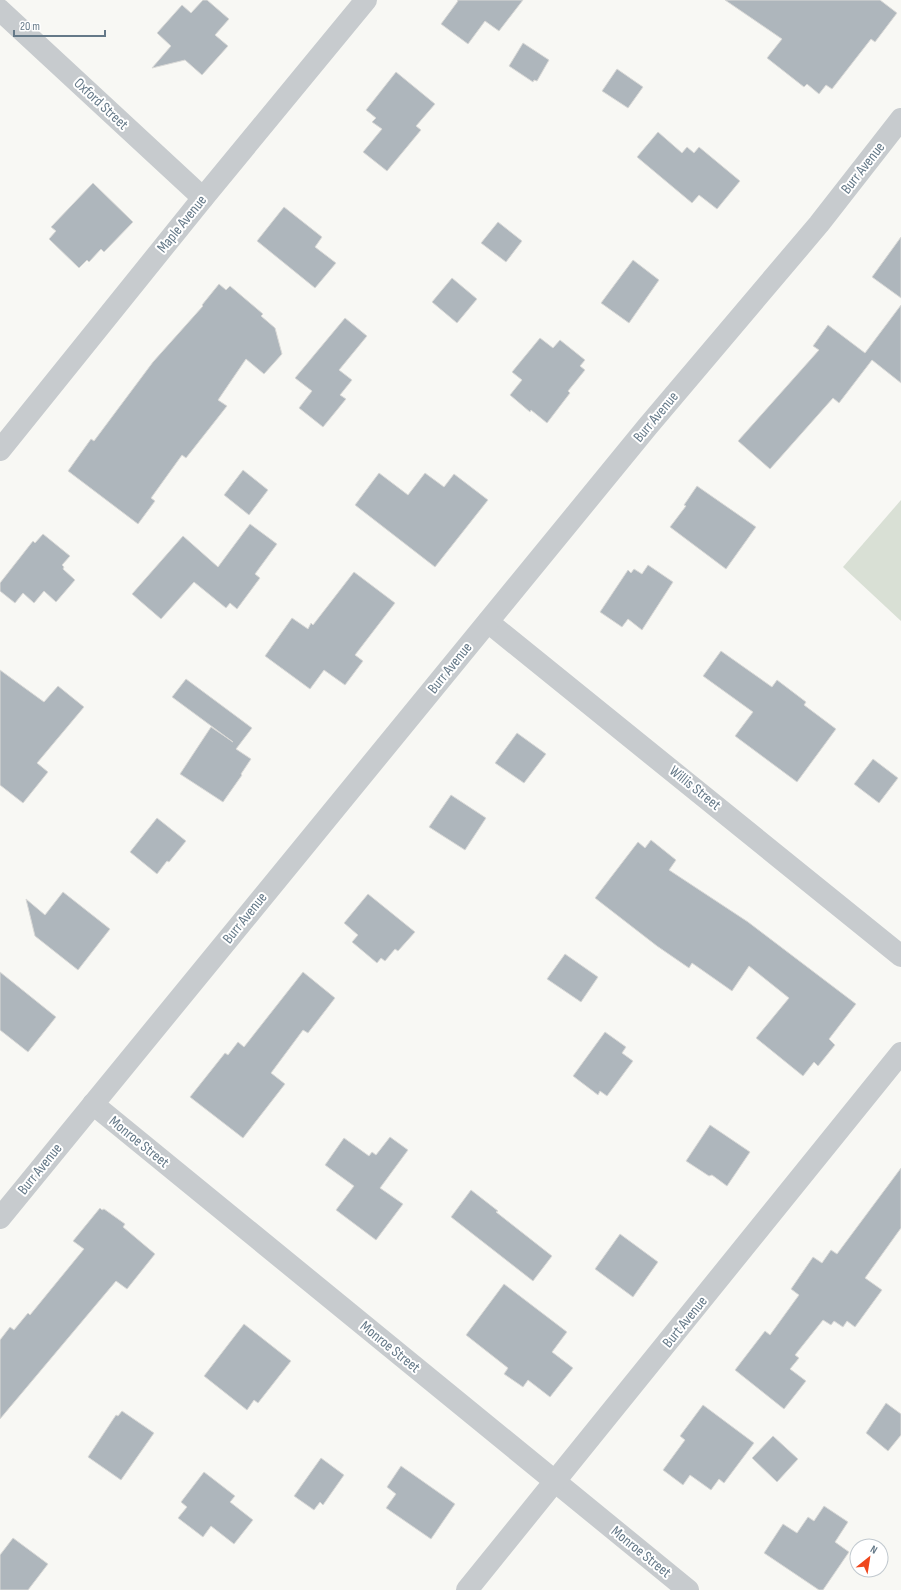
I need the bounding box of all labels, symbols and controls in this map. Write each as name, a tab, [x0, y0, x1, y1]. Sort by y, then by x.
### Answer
scale bar	[14, 12, 105, 38]
text: 20 m	[20, 19, 40, 34]
street label: Oxford Street	[70, 74, 132, 134]
street label: Burr Avenue	[837, 138, 889, 198]
street label: Maple Avenue	[153, 191, 211, 257]
street label: Burr Avenue	[629, 388, 683, 446]
street label: Burr Avenue	[424, 638, 476, 698]
street label: Willis Street	[665, 762, 725, 815]
street label: Burr Avenue	[219, 888, 271, 948]
street label: Monroe Street	[105, 1112, 173, 1172]
street label: Burr Avenue	[14, 1139, 66, 1199]
street label: Burt Avenue	[658, 1292, 712, 1352]
street label: Monroe Street	[356, 1317, 424, 1377]
street label: Monroe Street	[607, 1522, 675, 1582]
north arrow	[849, 1538, 889, 1578]
text: N	[868, 1543, 880, 1557]

